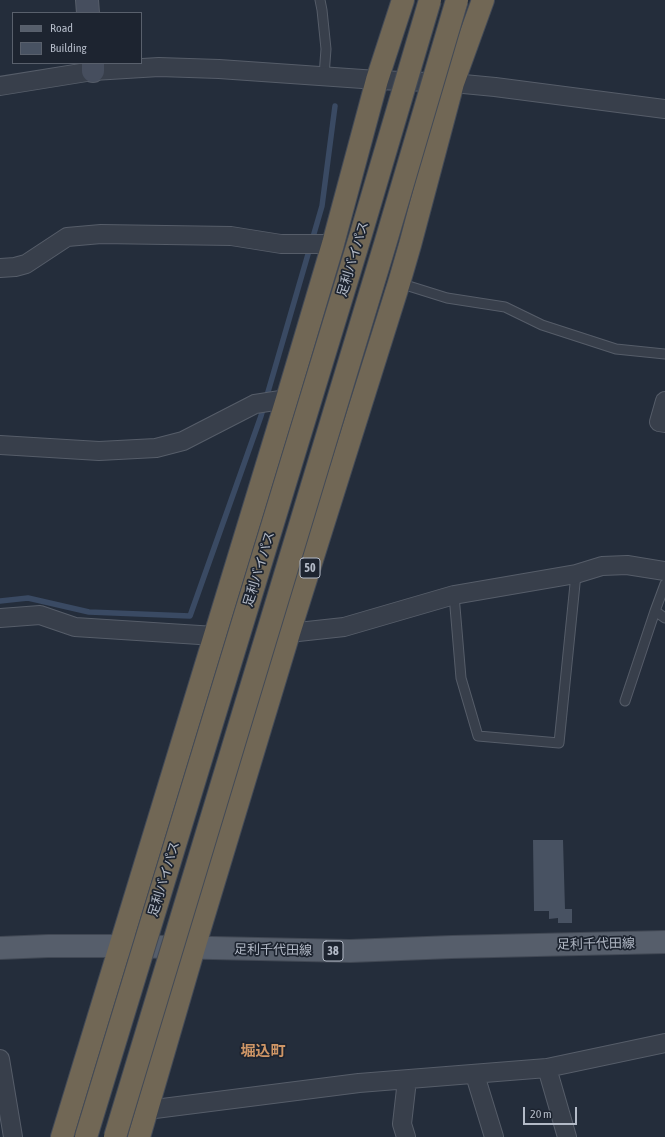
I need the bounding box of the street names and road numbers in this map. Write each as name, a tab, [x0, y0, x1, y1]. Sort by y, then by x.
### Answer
street label: 足利バイパス	[334, 219, 372, 299]
street label: 足利バイパス	[240, 529, 278, 609]
road number: 50	[300, 558, 320, 578]
street label: 足利バイパス	[145, 839, 183, 919]
street label: 足利千代田線	[557, 936, 635, 952]
road number: 38	[323, 941, 343, 961]
street label: 足利千代田線	[234, 942, 312, 958]

